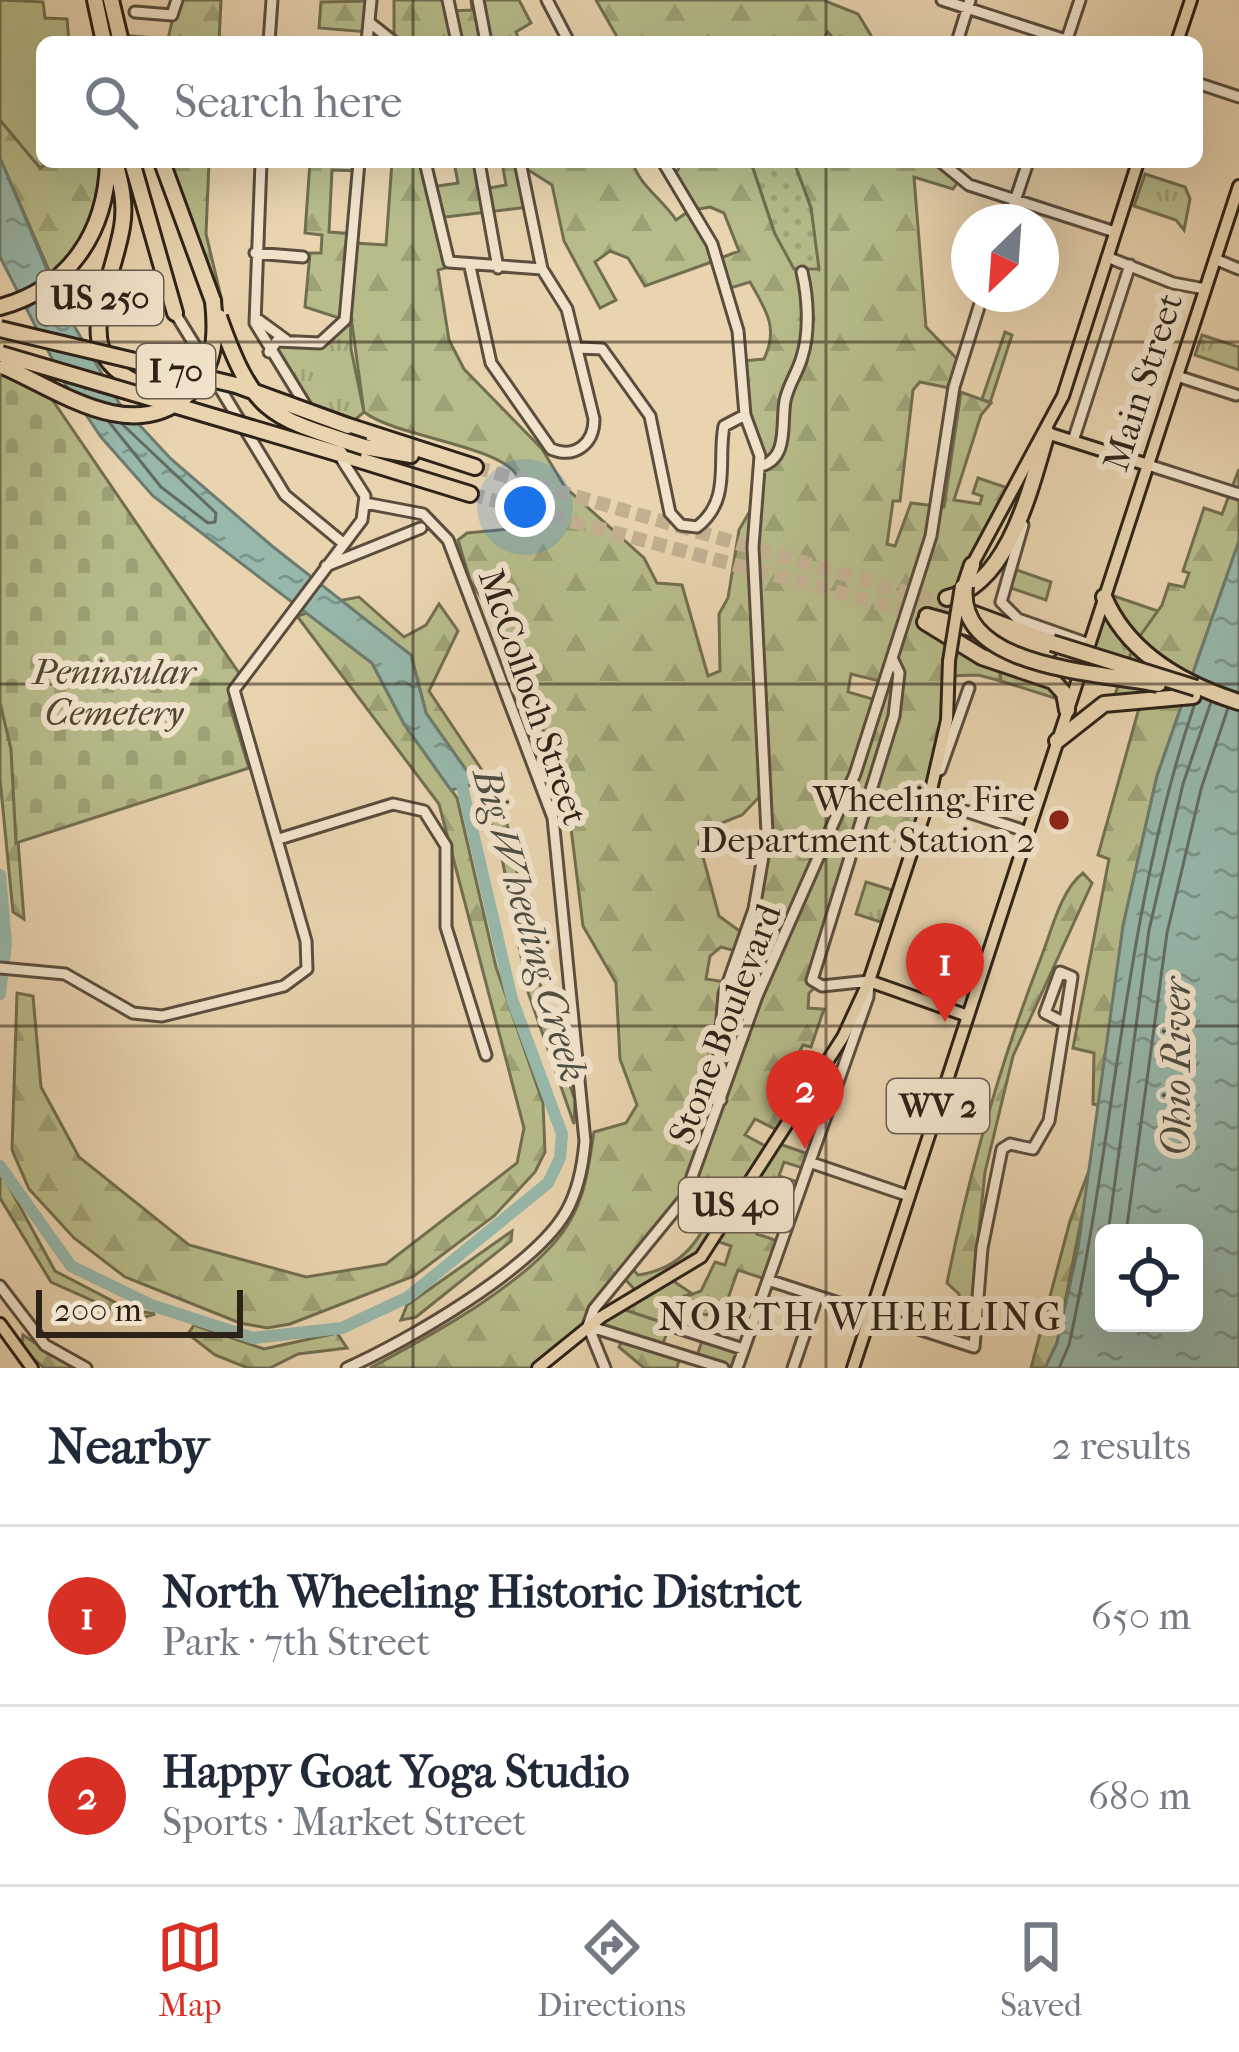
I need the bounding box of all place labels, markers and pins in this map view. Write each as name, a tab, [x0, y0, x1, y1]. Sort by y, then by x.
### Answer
place label: Wheeling Fire Department Station 2	[700, 778, 1035, 861]
marker: Wheeling Fire Department Station 2	[1046, 807, 1072, 833]
pin: 1	[906, 923, 984, 1022]
pin: 2	[766, 1050, 844, 1149]

